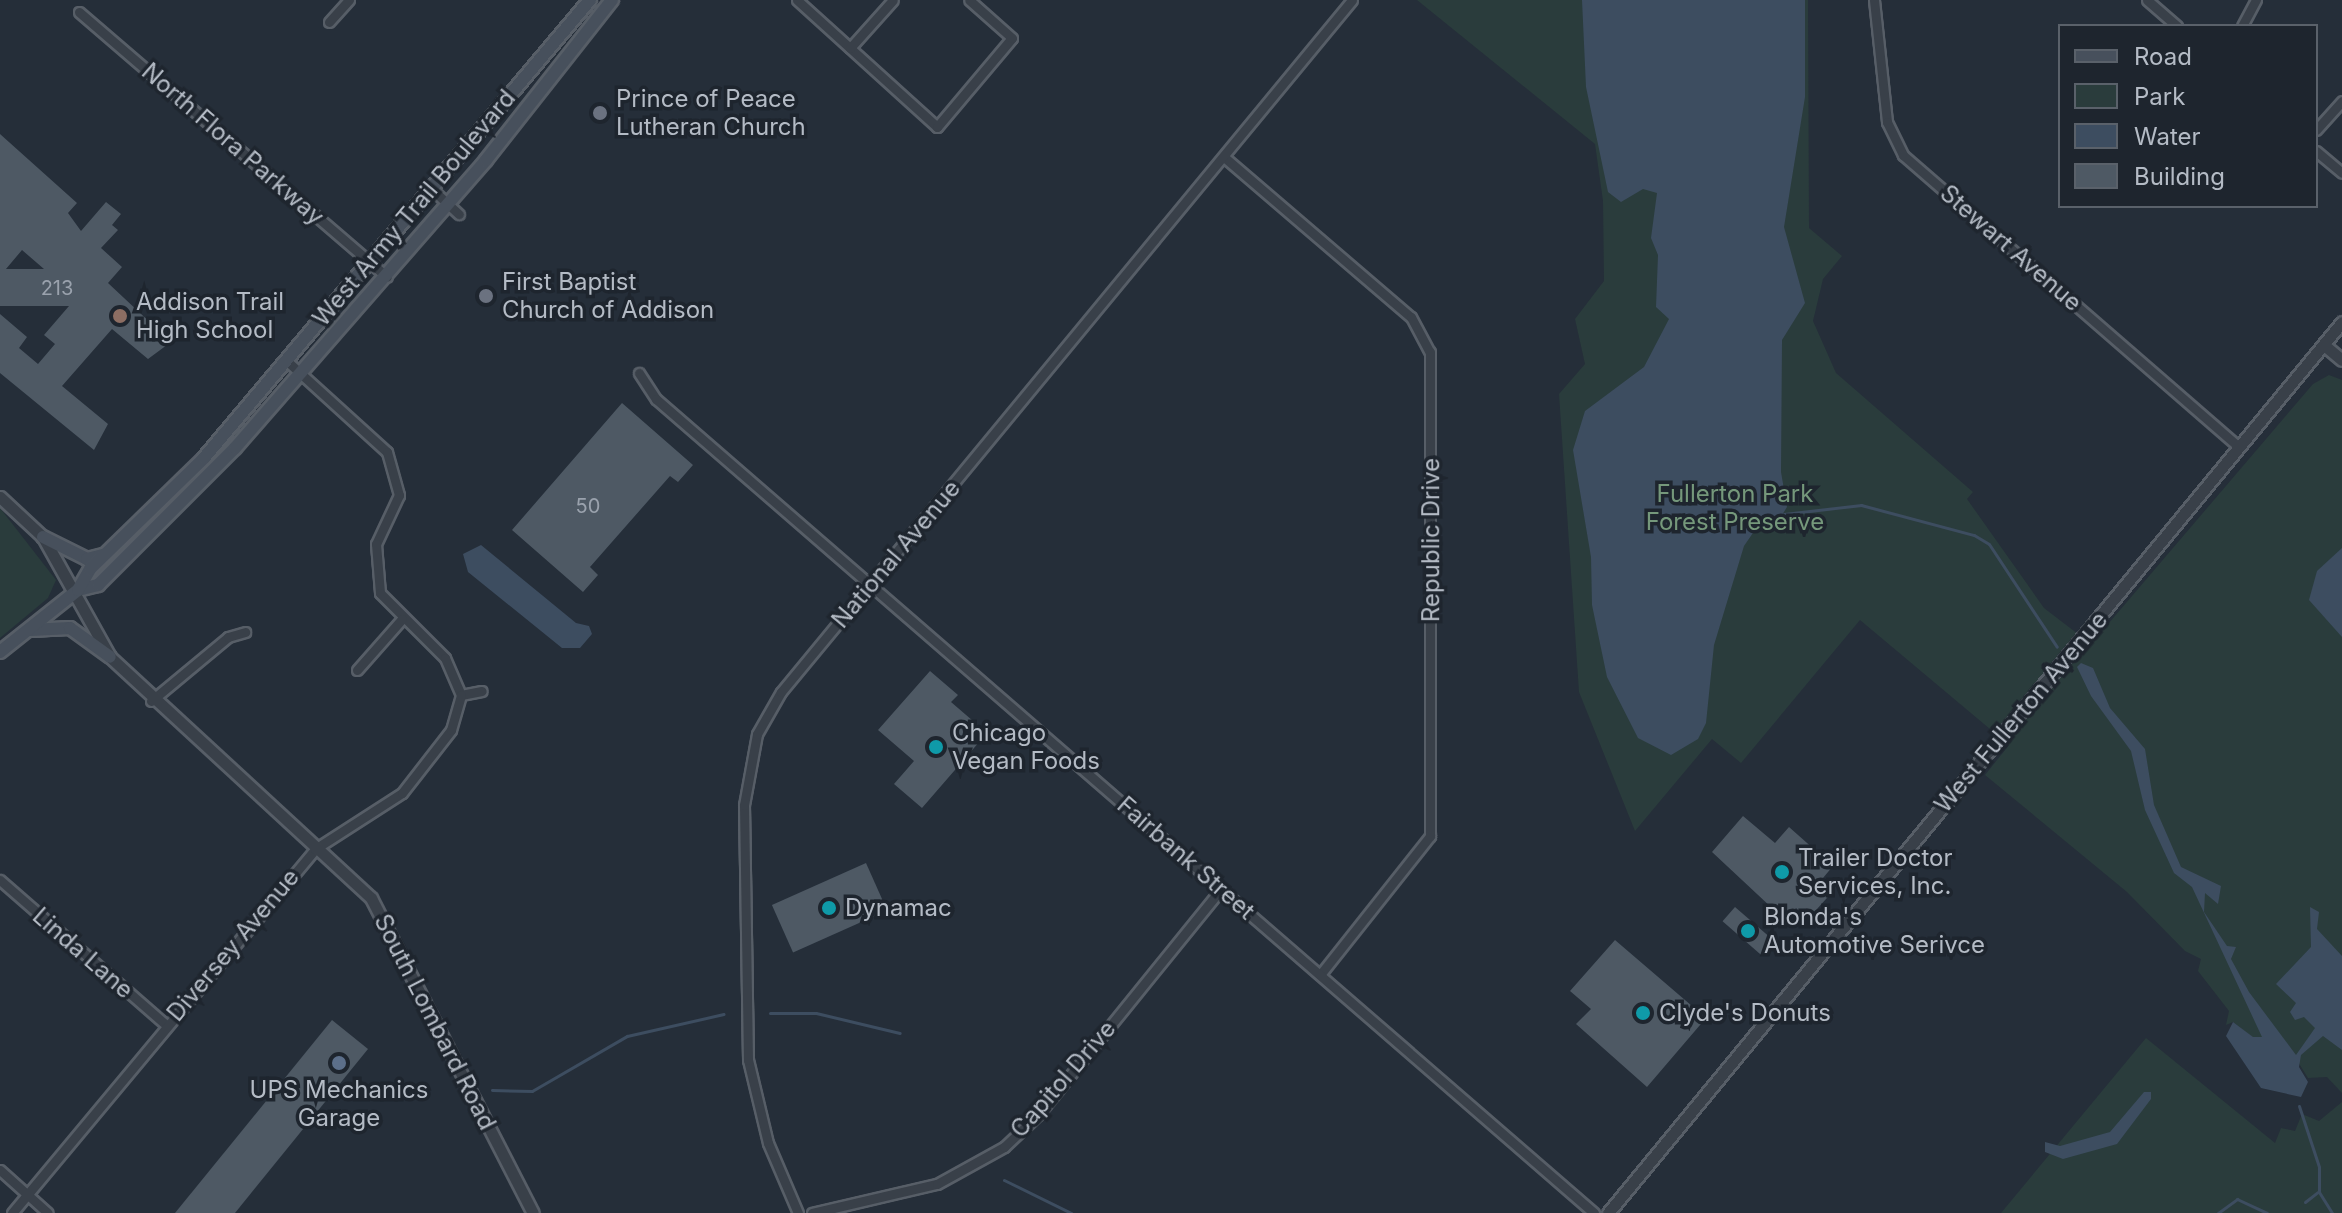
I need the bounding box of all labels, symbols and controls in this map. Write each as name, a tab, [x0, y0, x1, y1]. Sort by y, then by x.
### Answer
legend	[2058, 24, 2318, 208]
text: Road	[2134, 42, 2192, 71]
street label: North Flora Parkway	[136, 57, 330, 231]
text: Park	[2134, 82, 2185, 111]
street label: West Army Trail Boulevard	[307, 84, 521, 332]
place label: Prince of Peace Lutheran Church	[616, 85, 806, 141]
marker: Prince of Peace Lutheran Church	[591, 104, 609, 122]
text: Water	[2134, 122, 2201, 151]
text: Building	[2134, 162, 2225, 191]
street label: Stewart Avenue	[1934, 179, 2088, 317]
place label: First Baptist Church of Addison	[502, 268, 714, 324]
house number: 213	[41, 276, 73, 300]
marker: First Baptist Church of Addison	[477, 287, 495, 305]
place label: Addison Trail High School	[136, 288, 284, 344]
marker: Addison Trail High School	[111, 307, 129, 325]
street label: Republic Drive	[1417, 458, 1445, 622]
street label: National Avenue	[826, 474, 966, 634]
park label: Fullerton Park Forest Preserve	[1646, 480, 1824, 536]
house number: 50	[576, 494, 600, 518]
street label: West Fullerton Avenue	[1928, 606, 2114, 818]
place label: Chicago Vegan Foods	[952, 719, 1100, 775]
marker: Chicago Vegan Foods	[927, 738, 945, 756]
street label: Fairbank Street	[1111, 791, 1261, 925]
place label: Trailer Doctor Services, Inc.	[1798, 844, 1953, 900]
street label: Diversey Avenue	[161, 863, 305, 1027]
marker: Trailer Doctor Services, Inc.	[1773, 863, 1791, 881]
place label: Dynamac	[845, 894, 952, 922]
marker: Dynamac	[820, 899, 838, 917]
street label: Linda Lane	[27, 902, 139, 1004]
place label: Blonda's Automotive Serivce	[1764, 903, 1985, 959]
street label: South Lombard Road	[368, 909, 502, 1135]
marker: Blonda's Automotive Serivce	[1739, 922, 1757, 940]
place label: Clyde's Donuts	[1659, 999, 1831, 1027]
marker: Clyde's Donuts	[1634, 1004, 1652, 1022]
street label: Capitol Drive	[1004, 1015, 1122, 1143]
marker: UPS Mechanics Garage	[330, 1054, 348, 1072]
place label: UPS Mechanics Garage	[250, 1076, 428, 1132]

